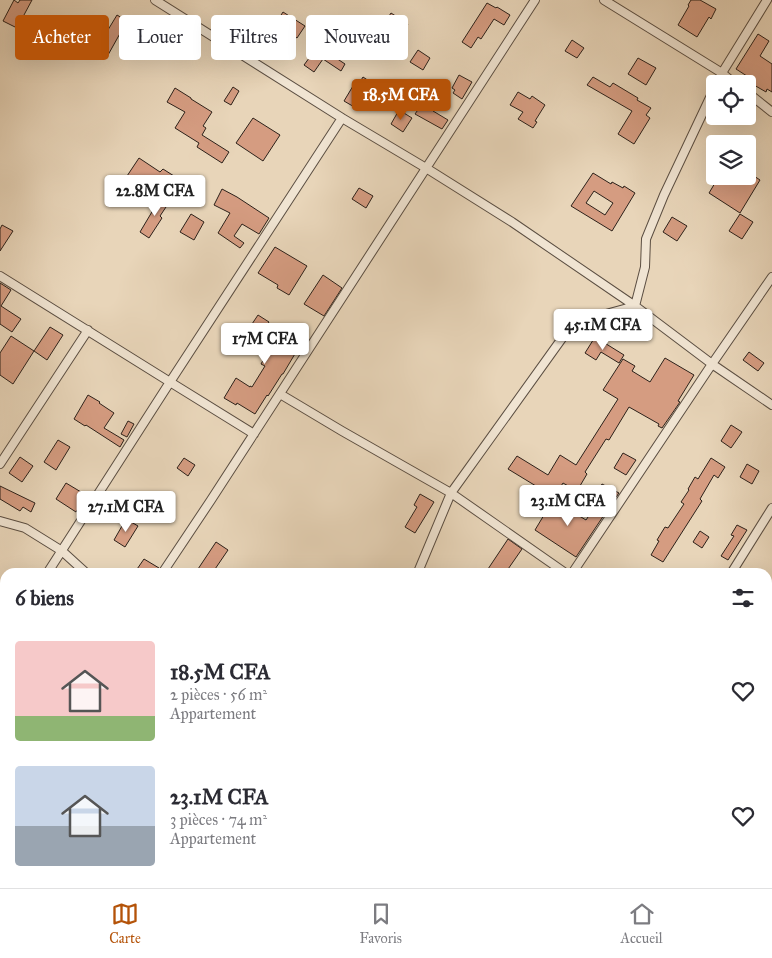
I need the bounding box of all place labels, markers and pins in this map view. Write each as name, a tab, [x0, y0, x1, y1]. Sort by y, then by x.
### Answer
pin: 18.5M CFA	[344, 78, 458, 121]
pin: 22.8M CFA	[98, 174, 212, 217]
pin: 45.1M CFA	[546, 308, 660, 351]
pin: 17M CFA	[219, 322, 311, 365]
pin: 23.1M CFA	[511, 484, 625, 527]
pin: 27.1M CFA	[69, 490, 183, 533]

